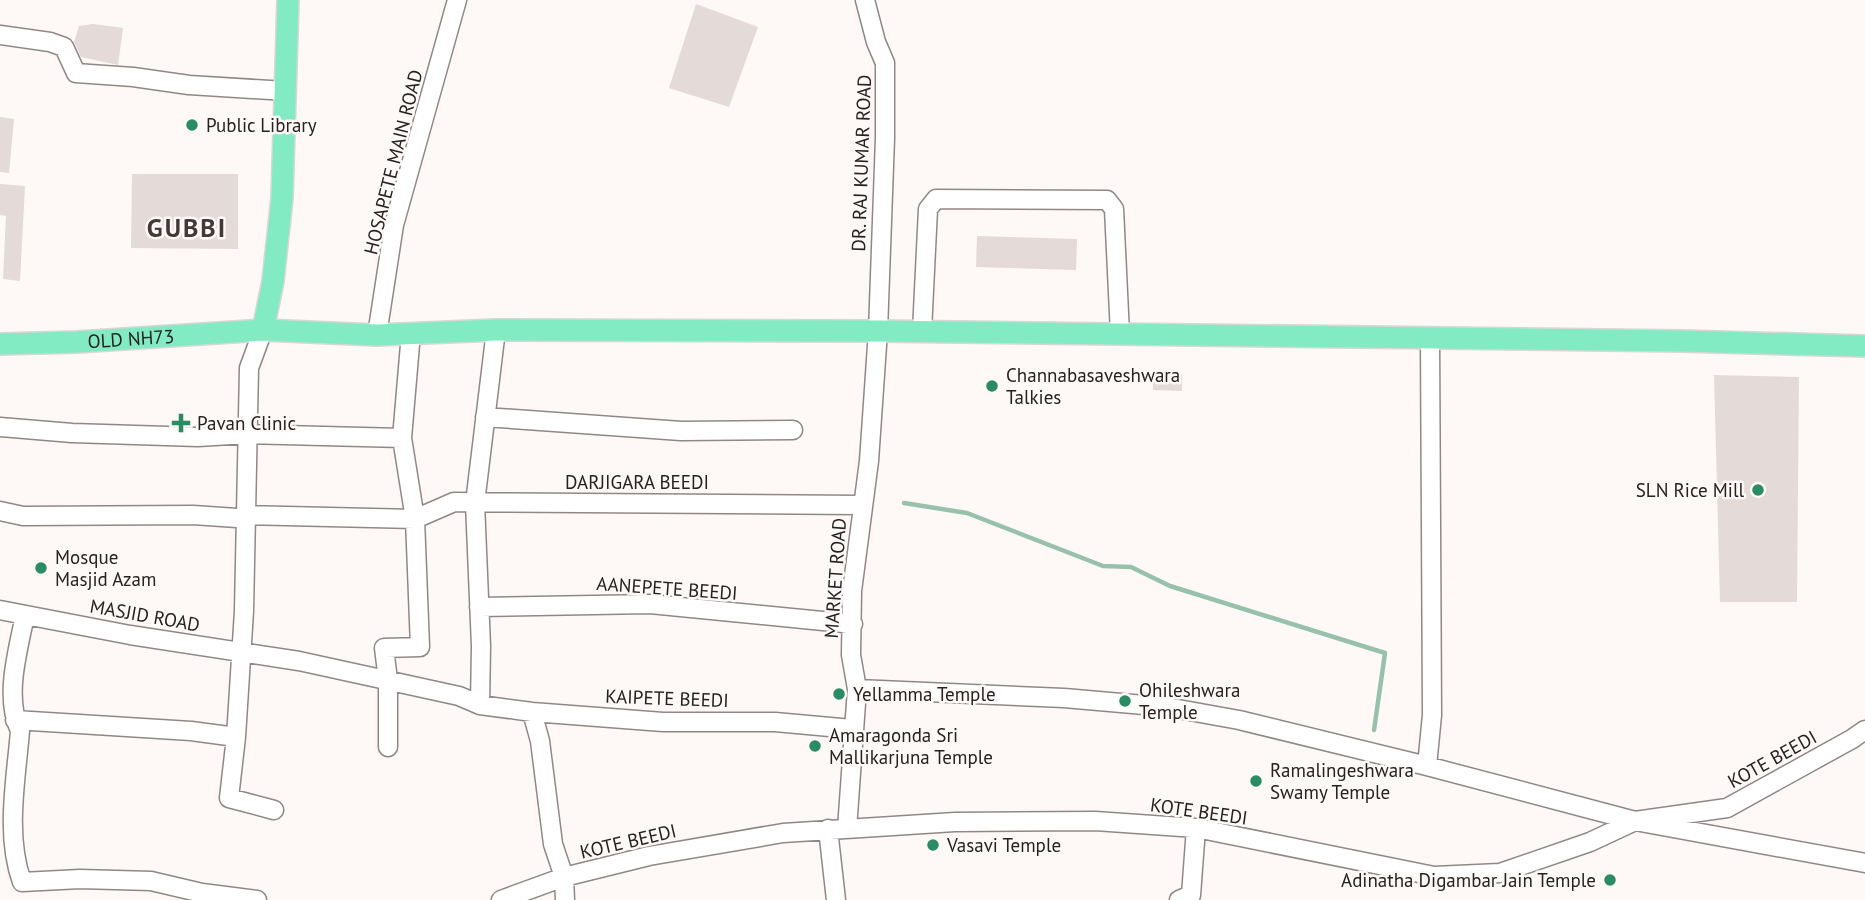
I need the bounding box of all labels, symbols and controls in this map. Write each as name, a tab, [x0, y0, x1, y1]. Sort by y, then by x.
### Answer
street label: HOSAPETE MAIN ROAD	[358, 67, 428, 257]
street label: DR. RAJ KUMAR ROAD	[846, 74, 876, 252]
place label: Public Library	[206, 113, 317, 137]
marker: Public Library	[184, 117, 200, 133]
district label: GUBBI	[147, 211, 227, 244]
street label: OLD NH73	[87, 324, 175, 353]
place label: Channabasaveshwara Talkies	[1006, 363, 1180, 409]
marker: Channabasaveshwara Talkies	[984, 378, 1000, 394]
place label: Pavan Clinic	[197, 411, 296, 435]
marker: Pavan Clinic	[171, 413, 191, 433]
street label: DARJIGARA BEEDI	[565, 470, 709, 494]
place label: SLN Rice Mill	[1636, 478, 1744, 502]
marker: SLN Rice Mill	[1750, 482, 1766, 498]
street label: MARKET ROAD	[819, 517, 851, 639]
place label: Mosque Masjid Azam	[55, 545, 156, 591]
marker: Mosque Masjid Azam	[33, 560, 49, 576]
street label: AANEPETE BEEDI	[596, 571, 738, 605]
street label: MASJID ROAD	[88, 594, 202, 636]
place label: Ohileshwara Temple	[1139, 678, 1240, 724]
place label: Yellamma Temple	[853, 682, 996, 706]
street label: KAIPETE BEEDI	[605, 684, 729, 712]
marker: Yellamma Temple	[831, 686, 847, 702]
marker: Ohileshwara Temple	[1117, 693, 1133, 709]
place label: Amaragonda Sri Mallikarjuna Temple	[829, 723, 993, 769]
street label: KOTE BEEDI	[1723, 725, 1821, 793]
marker: Amaragonda Sri Mallikarjuna Temple	[807, 738, 823, 754]
place label: Ramalingeshwara Swamy Temple	[1270, 758, 1414, 804]
marker: Ramalingeshwara Swamy Temple	[1248, 773, 1264, 789]
street label: KOTE BEEDI	[1149, 792, 1249, 830]
street label: KOTE BEEDI	[578, 818, 678, 864]
place label: Vasavi Temple	[946, 833, 1061, 857]
marker: Vasavi Temple	[925, 837, 941, 853]
place label: Adinatha Digambar Jain Temple	[1341, 868, 1596, 892]
marker: Adinatha Digambar Jain Temple	[1602, 872, 1618, 888]

